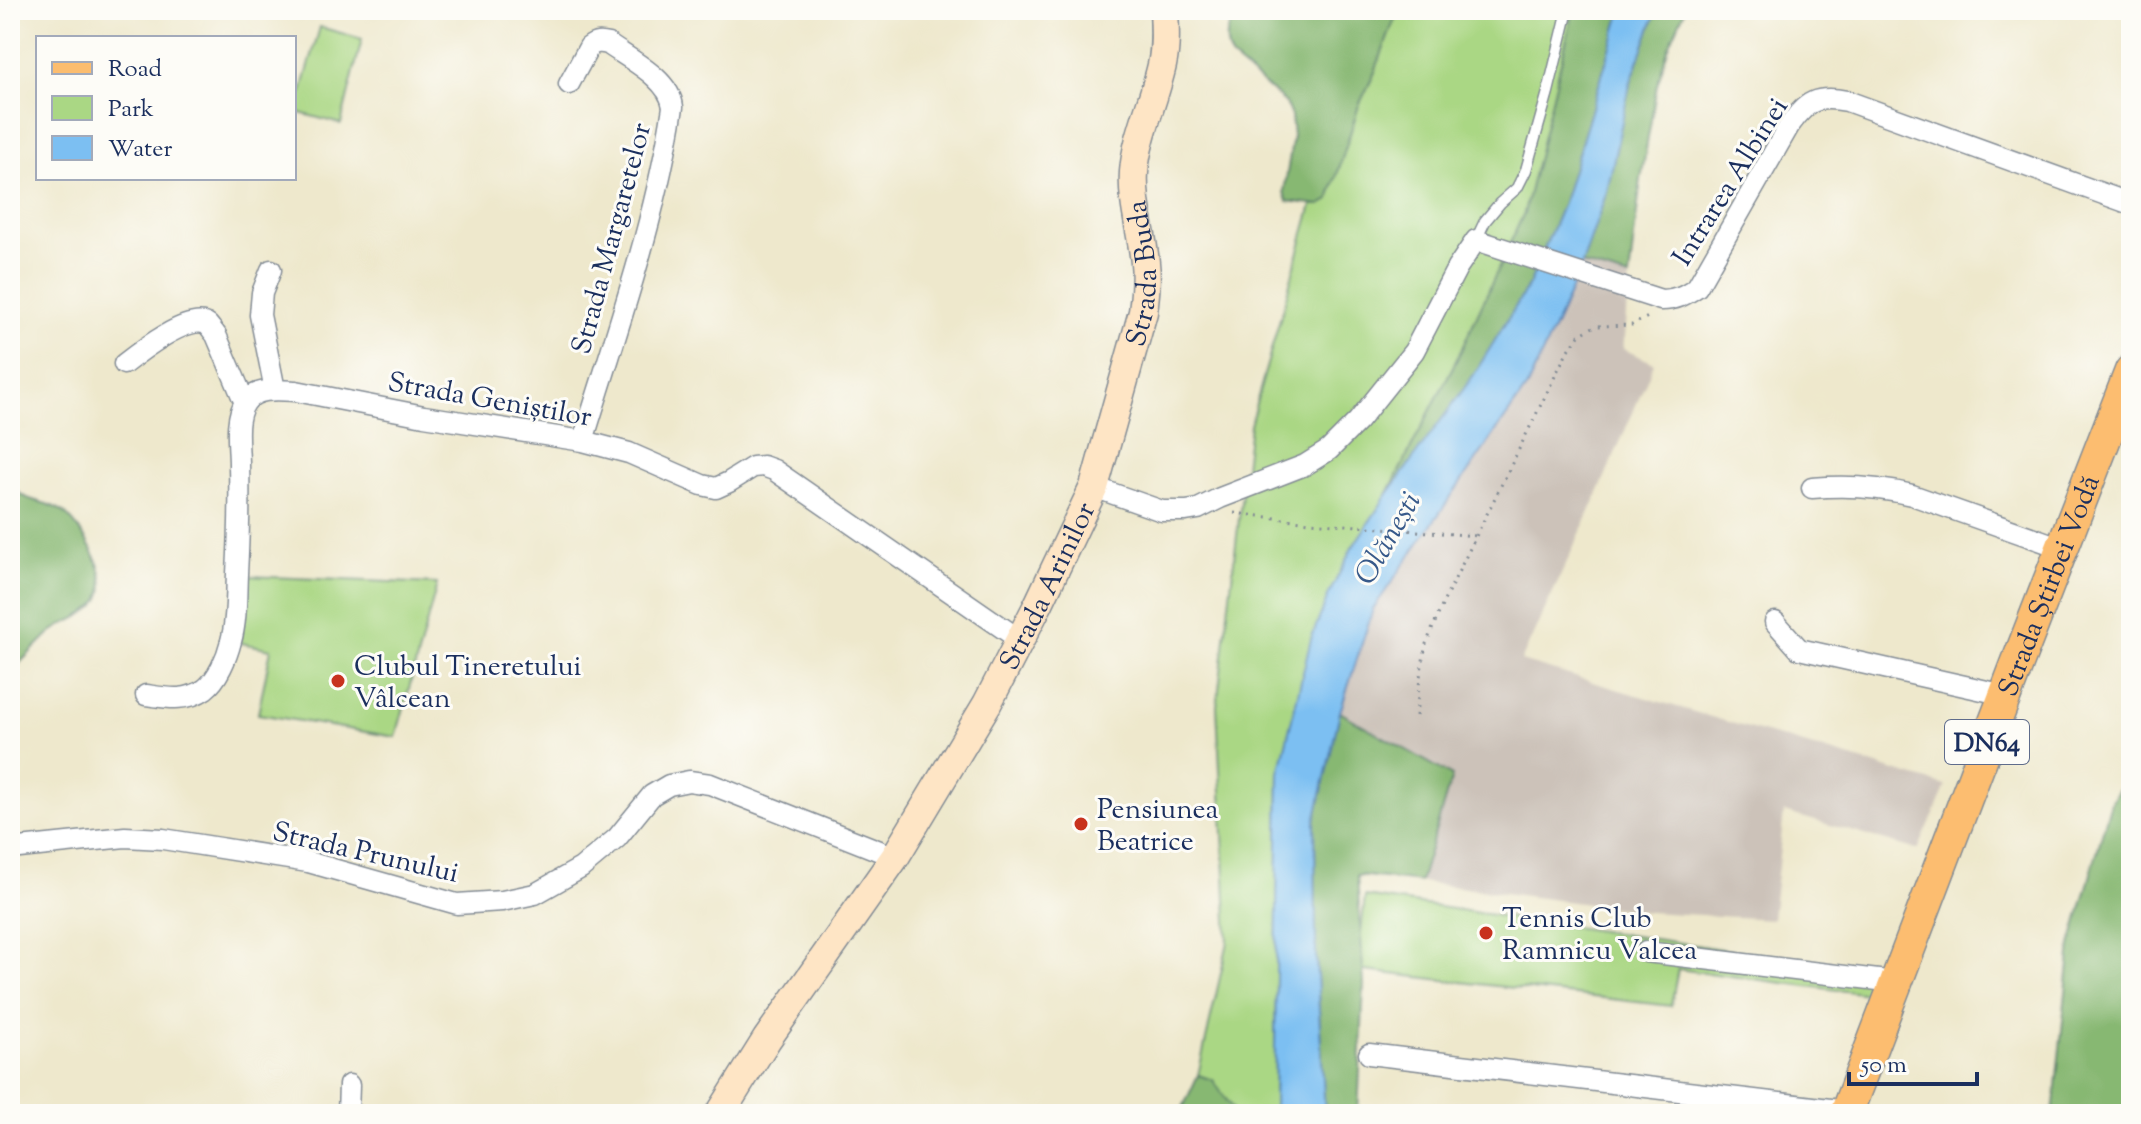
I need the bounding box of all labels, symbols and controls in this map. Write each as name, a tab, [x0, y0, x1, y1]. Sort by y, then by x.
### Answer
legend	[36, 36, 296, 180]
text: Road	[108, 53, 162, 87]
street label: Intrarea Albinei	[1664, 91, 1799, 274]
text: Park	[108, 93, 154, 127]
street label: Strada Margaretelor	[563, 118, 663, 359]
text: Water	[108, 133, 172, 167]
street label: Strada Buda	[1117, 197, 1169, 351]
street label: Strada Geniștilor	[384, 363, 595, 439]
street label: Strada Știrbei Vodă	[1990, 470, 2112, 703]
water label: Olănești	[1345, 485, 1433, 594]
street label: Strada Arinilor	[991, 496, 1107, 678]
place label: Clubul Tineretului Vâlcean	[354, 648, 582, 720]
marker: Clubul Tineretului Vâlcean	[329, 672, 347, 690]
road number: DN64	[1945, 720, 2029, 764]
place label: Pensiunea Beatrice	[1097, 791, 1218, 863]
street label: Strada Prunului	[268, 813, 462, 895]
marker: Pensiunea Beatrice	[1072, 815, 1090, 833]
place label: Tennis Club Ramnicu Valcea	[1502, 900, 1697, 972]
marker: Tennis Club Ramnicu Valcea	[1477, 924, 1495, 942]
scale bar	[1849, 1036, 1977, 1086]
text: 50 m	[1859, 1049, 1907, 1083]

